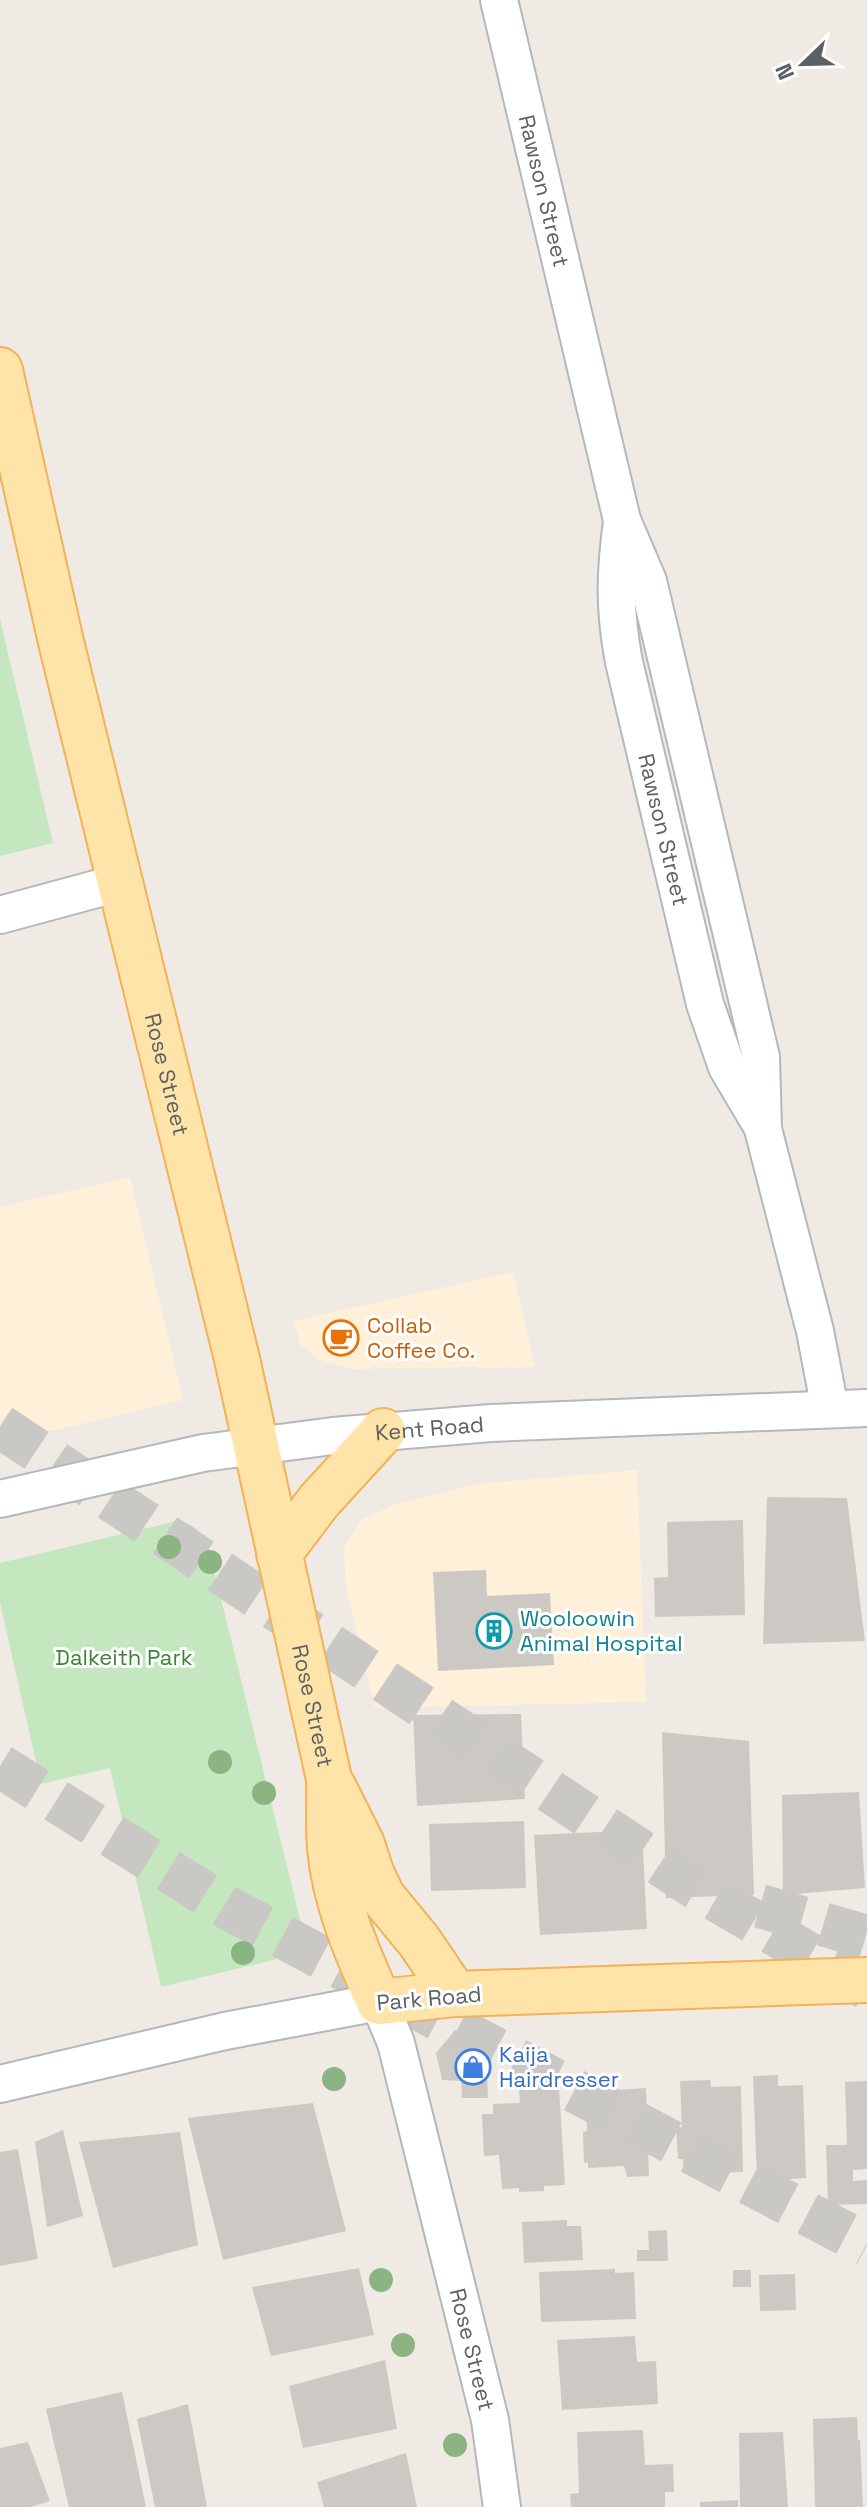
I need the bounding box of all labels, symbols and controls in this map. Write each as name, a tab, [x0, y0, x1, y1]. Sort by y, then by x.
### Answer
north arrow	[763, 24, 843, 104]
text: N	[769, 60, 800, 84]
street label: Rawson Street	[513, 112, 576, 270]
street label: Rawson Street	[632, 751, 695, 909]
street label: Rose Street	[139, 1010, 196, 1138]
place label: Collab Coffee Co.	[367, 1311, 475, 1364]
cafe icon: Collab Coffee Co.	[322, 1319, 360, 1357]
street label: Kent Road	[374, 1410, 485, 1446]
place label: Wooloowin Animal Hospital	[520, 1604, 683, 1657]
building icon: Wooloowin Animal Hospital	[475, 1612, 513, 1650]
street label: Rose Street	[286, 1642, 340, 1770]
park label: Dalkeith Park	[55, 1643, 193, 1671]
street label: Park Road	[375, 1979, 483, 2017]
place label: Kaija Hairdresser	[499, 2040, 619, 2093]
shop icon: Kaija Hairdresser	[454, 2048, 492, 2086]
street label: Rose Street	[444, 2285, 501, 2413]

